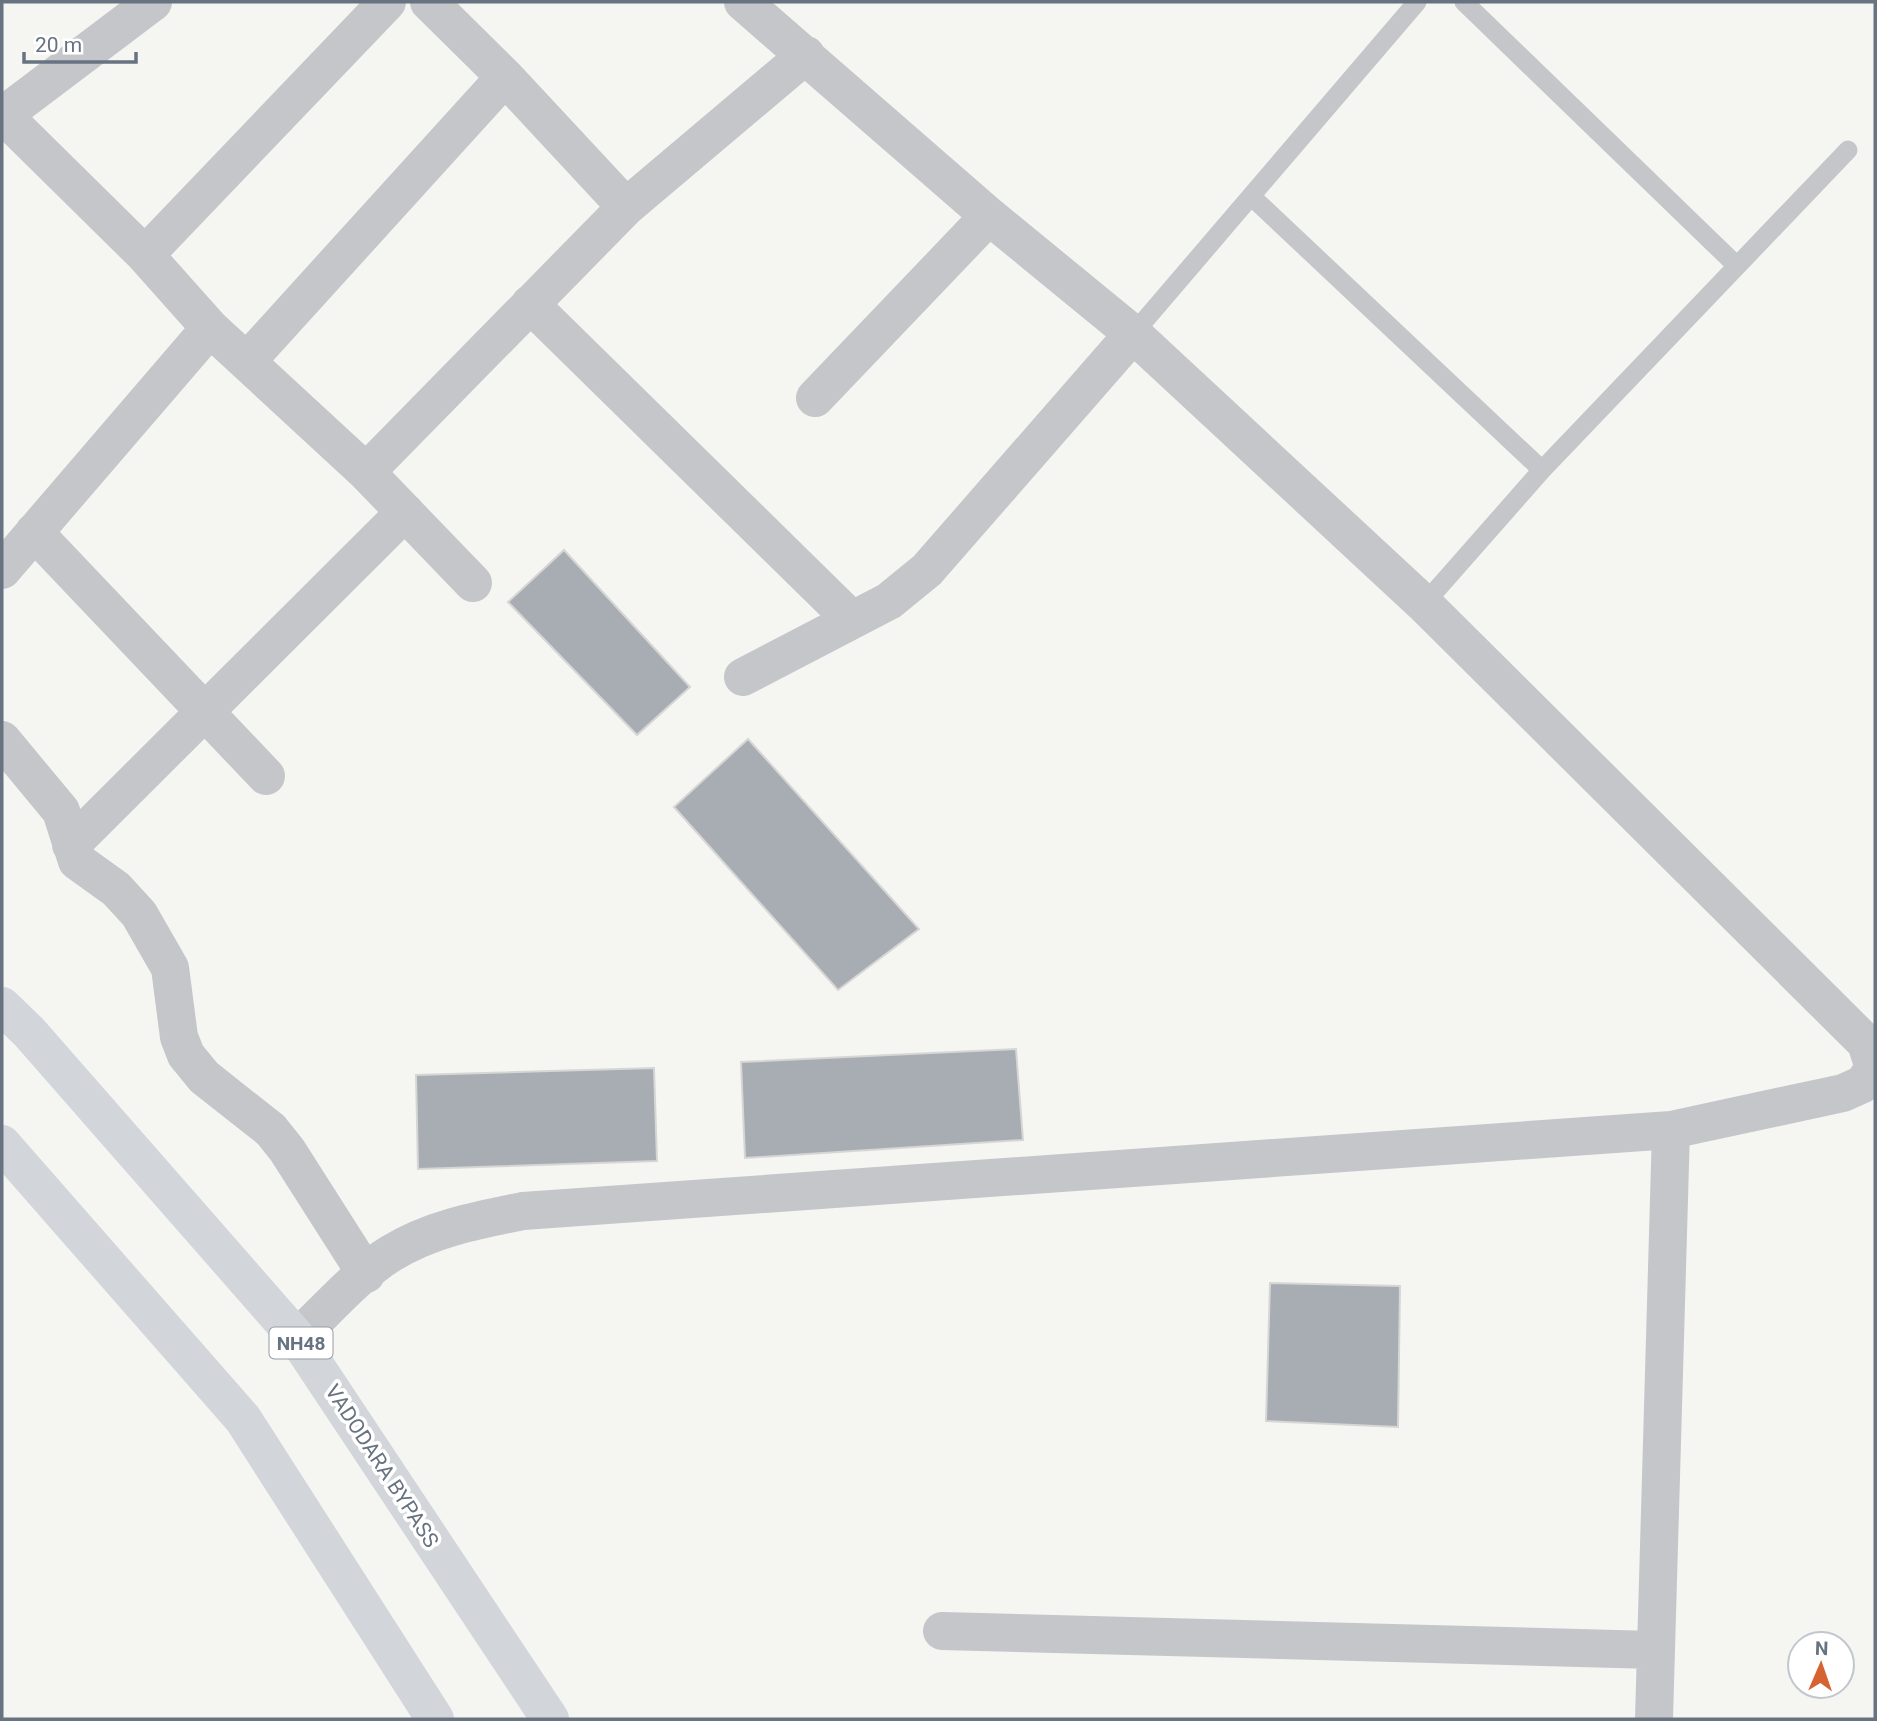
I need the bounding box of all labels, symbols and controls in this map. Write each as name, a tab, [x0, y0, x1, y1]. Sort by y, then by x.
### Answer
scale bar	[24, 21, 136, 65]
text: 20 m	[35, 33, 82, 57]
road number: NH48	[270, 1328, 332, 1358]
street label: VADODARA BYPASS	[320, 1380, 444, 1552]
north arrow	[1786, 1630, 1856, 1700]
text: N	[1814, 1637, 1829, 1660]

